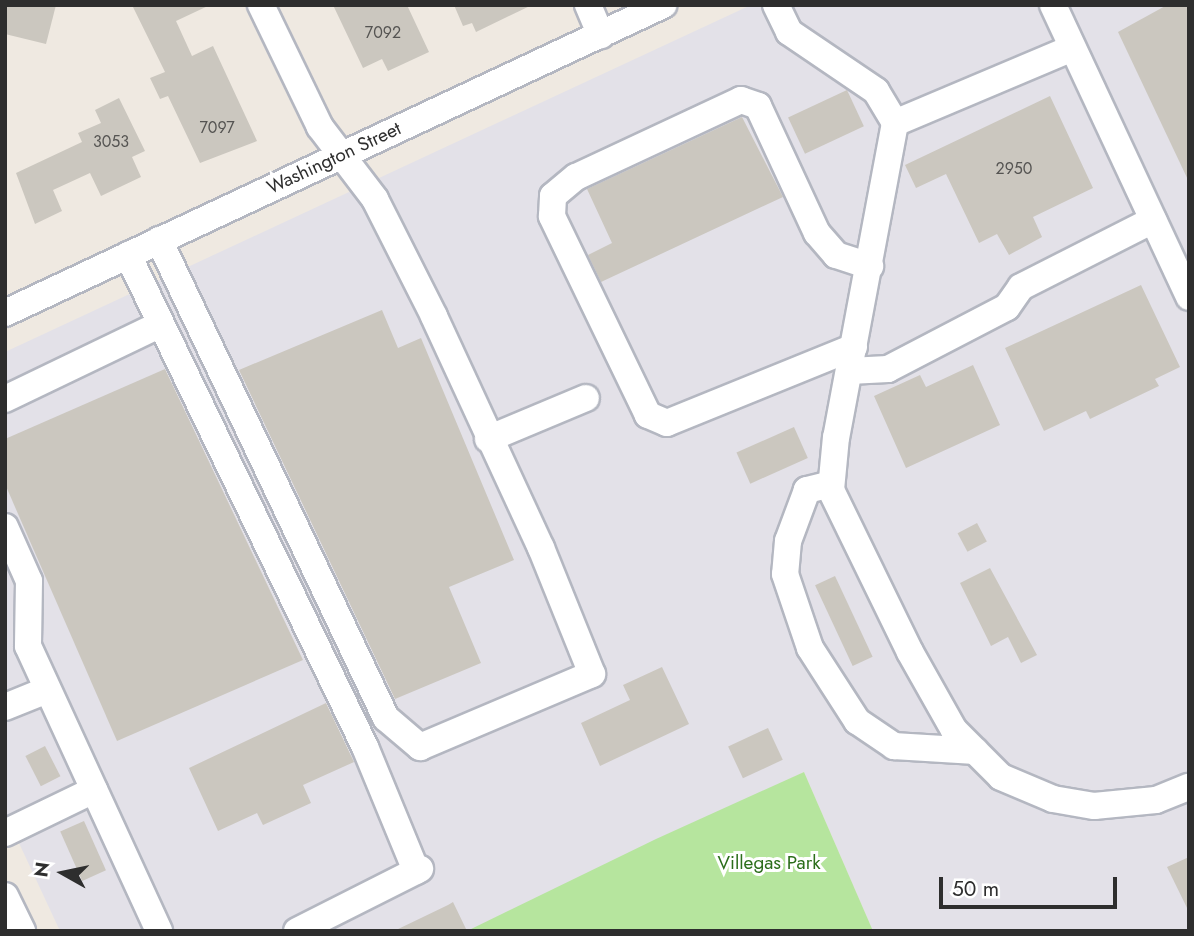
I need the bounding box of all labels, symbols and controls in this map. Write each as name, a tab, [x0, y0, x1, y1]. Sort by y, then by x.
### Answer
house number: 7092	[365, 23, 401, 43]
street label: Washington Street	[263, 117, 405, 199]
house number: 7097	[199, 118, 235, 138]
house number: 3053	[93, 132, 129, 152]
house number: 2950	[996, 159, 1032, 179]
north arrow	[28, 838, 98, 908]
park label: Villegas Park	[717, 852, 821, 874]
text: N	[27, 860, 56, 879]
scale bar	[942, 862, 1120, 906]
text: 50 m	[952, 874, 999, 904]

